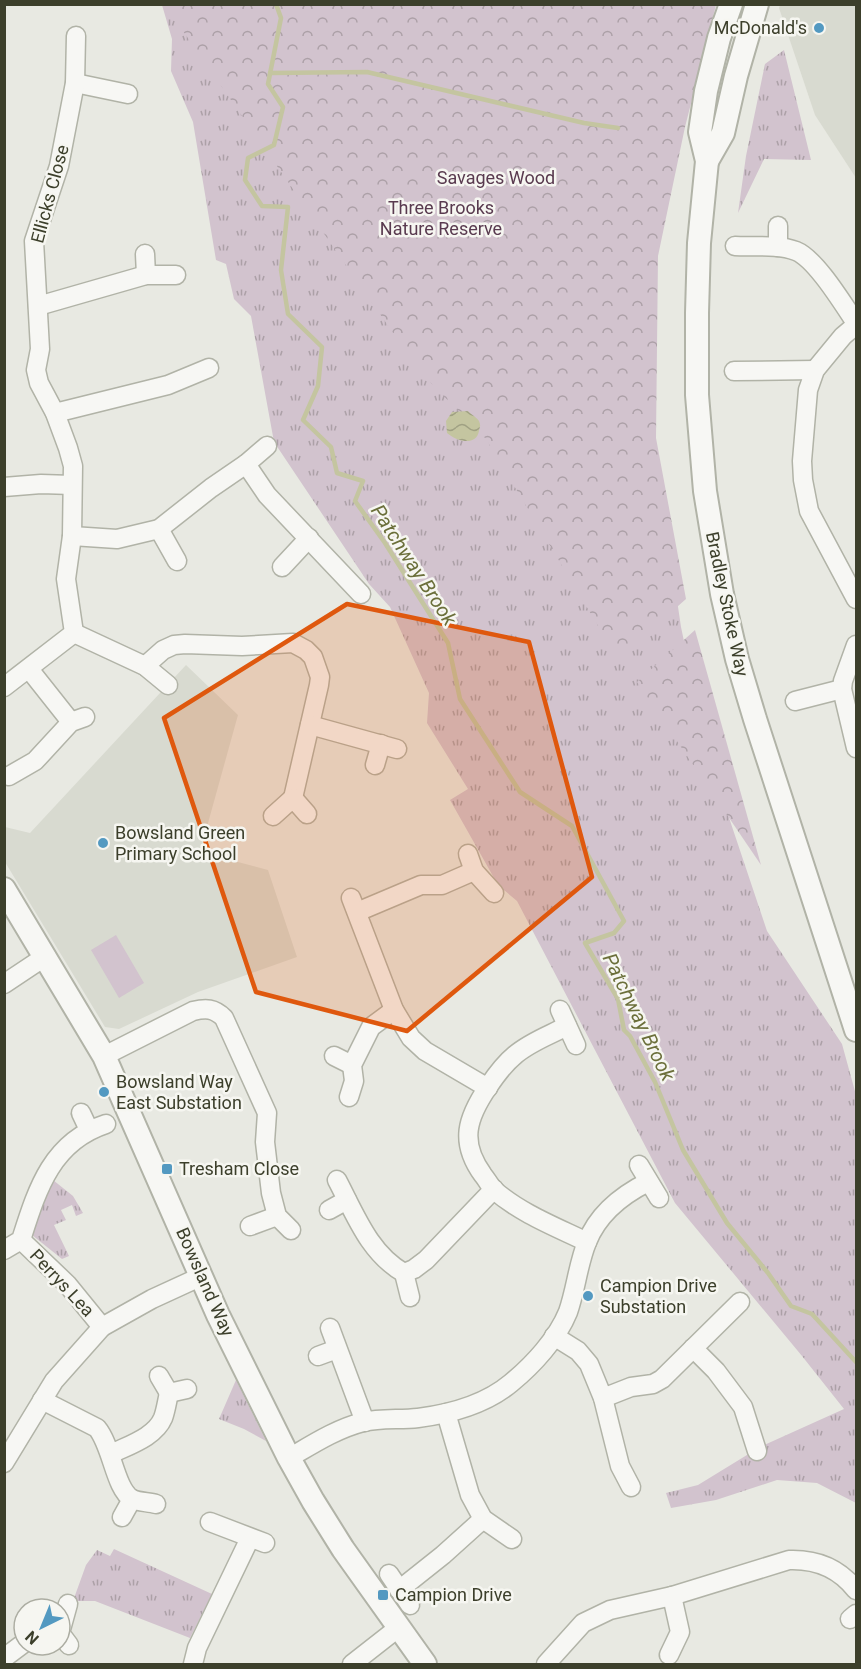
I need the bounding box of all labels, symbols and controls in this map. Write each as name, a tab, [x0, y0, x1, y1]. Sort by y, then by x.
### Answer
place label: McDonald's	[714, 17, 807, 38]
marker: McDonald's	[812, 21, 826, 35]
street label: Ellicks Close	[26, 142, 73, 245]
park label: Savages Wood	[437, 167, 555, 188]
park label: Three Brooks Nature Reserve	[380, 197, 502, 239]
water label: Patchway Brook	[366, 500, 463, 631]
street label: Bradley Stoke Way	[702, 530, 753, 679]
place label: Bowsland Green Primary School	[115, 822, 245, 864]
marker: Bowsland Green Primary School	[96, 836, 110, 850]
water label: Patchway Brook	[598, 949, 681, 1086]
place label: Bowsland Way East Substation	[116, 1071, 242, 1113]
marker: Bowsland Way East Substation	[97, 1085, 111, 1099]
place label: Tresham Close	[179, 1158, 299, 1179]
marker: Tresham Close	[160, 1162, 174, 1176]
street label: Bowsland Way	[172, 1224, 239, 1340]
street label: Perrys Lea	[26, 1245, 99, 1321]
place label: Campion Drive Substation	[600, 1275, 717, 1317]
marker: Campion Drive Substation	[581, 1289, 595, 1303]
place label: Campion Drive	[395, 1584, 512, 1605]
marker: Campion Drive	[376, 1588, 390, 1602]
north arrow	[12, 1597, 72, 1657]
text: N	[22, 1627, 43, 1648]

